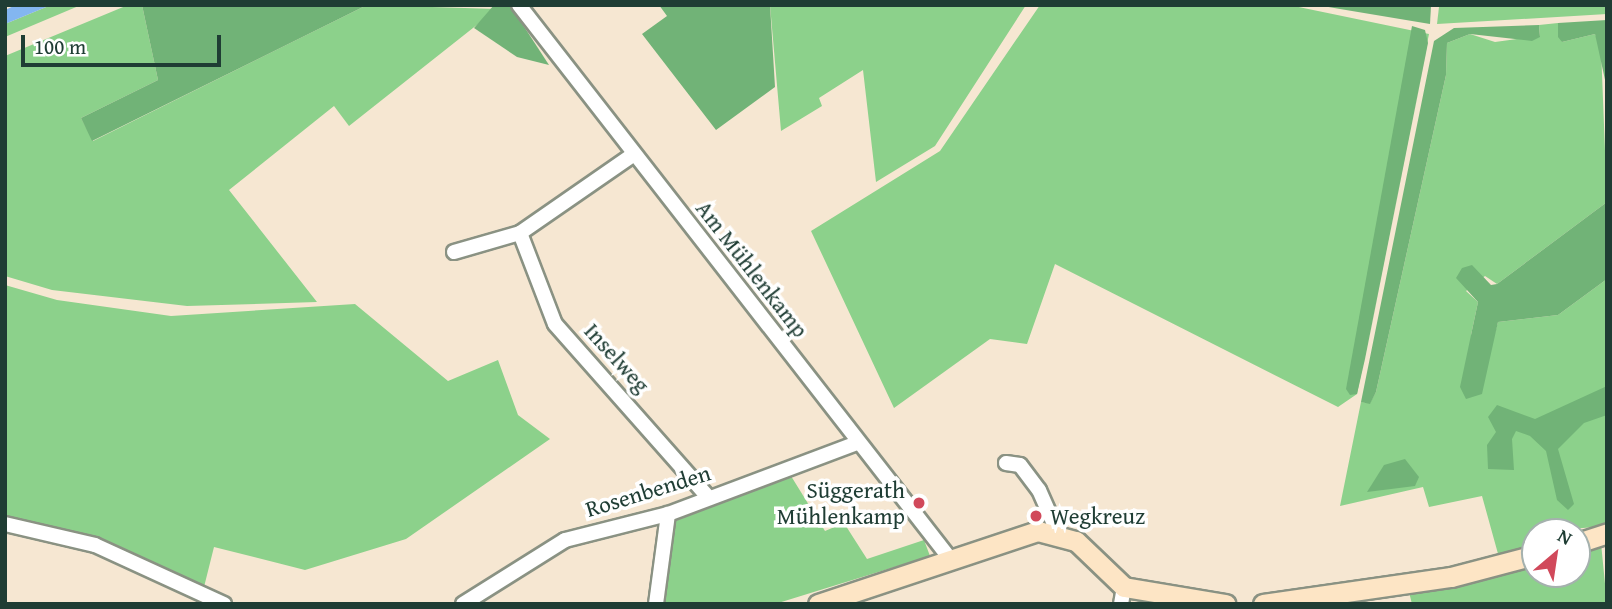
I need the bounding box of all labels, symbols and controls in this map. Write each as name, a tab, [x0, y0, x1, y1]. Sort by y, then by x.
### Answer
scale bar	[24, 21, 224, 65]
text: 100 m	[34, 31, 86, 62]
street label: Am Mühlenkamp	[690, 195, 814, 343]
street label: Inselweg	[578, 317, 656, 399]
street label: Rosenbenden	[582, 459, 714, 523]
place label: Süggerath Mühlenkamp	[777, 476, 905, 530]
marker: Süggerath Mühlenkamp	[911, 495, 927, 511]
place label: Wegkreuz	[1050, 502, 1145, 530]
marker: Wegkreuz	[1028, 508, 1044, 524]
north arrow	[1521, 518, 1591, 588]
text: N	[1553, 521, 1578, 552]

